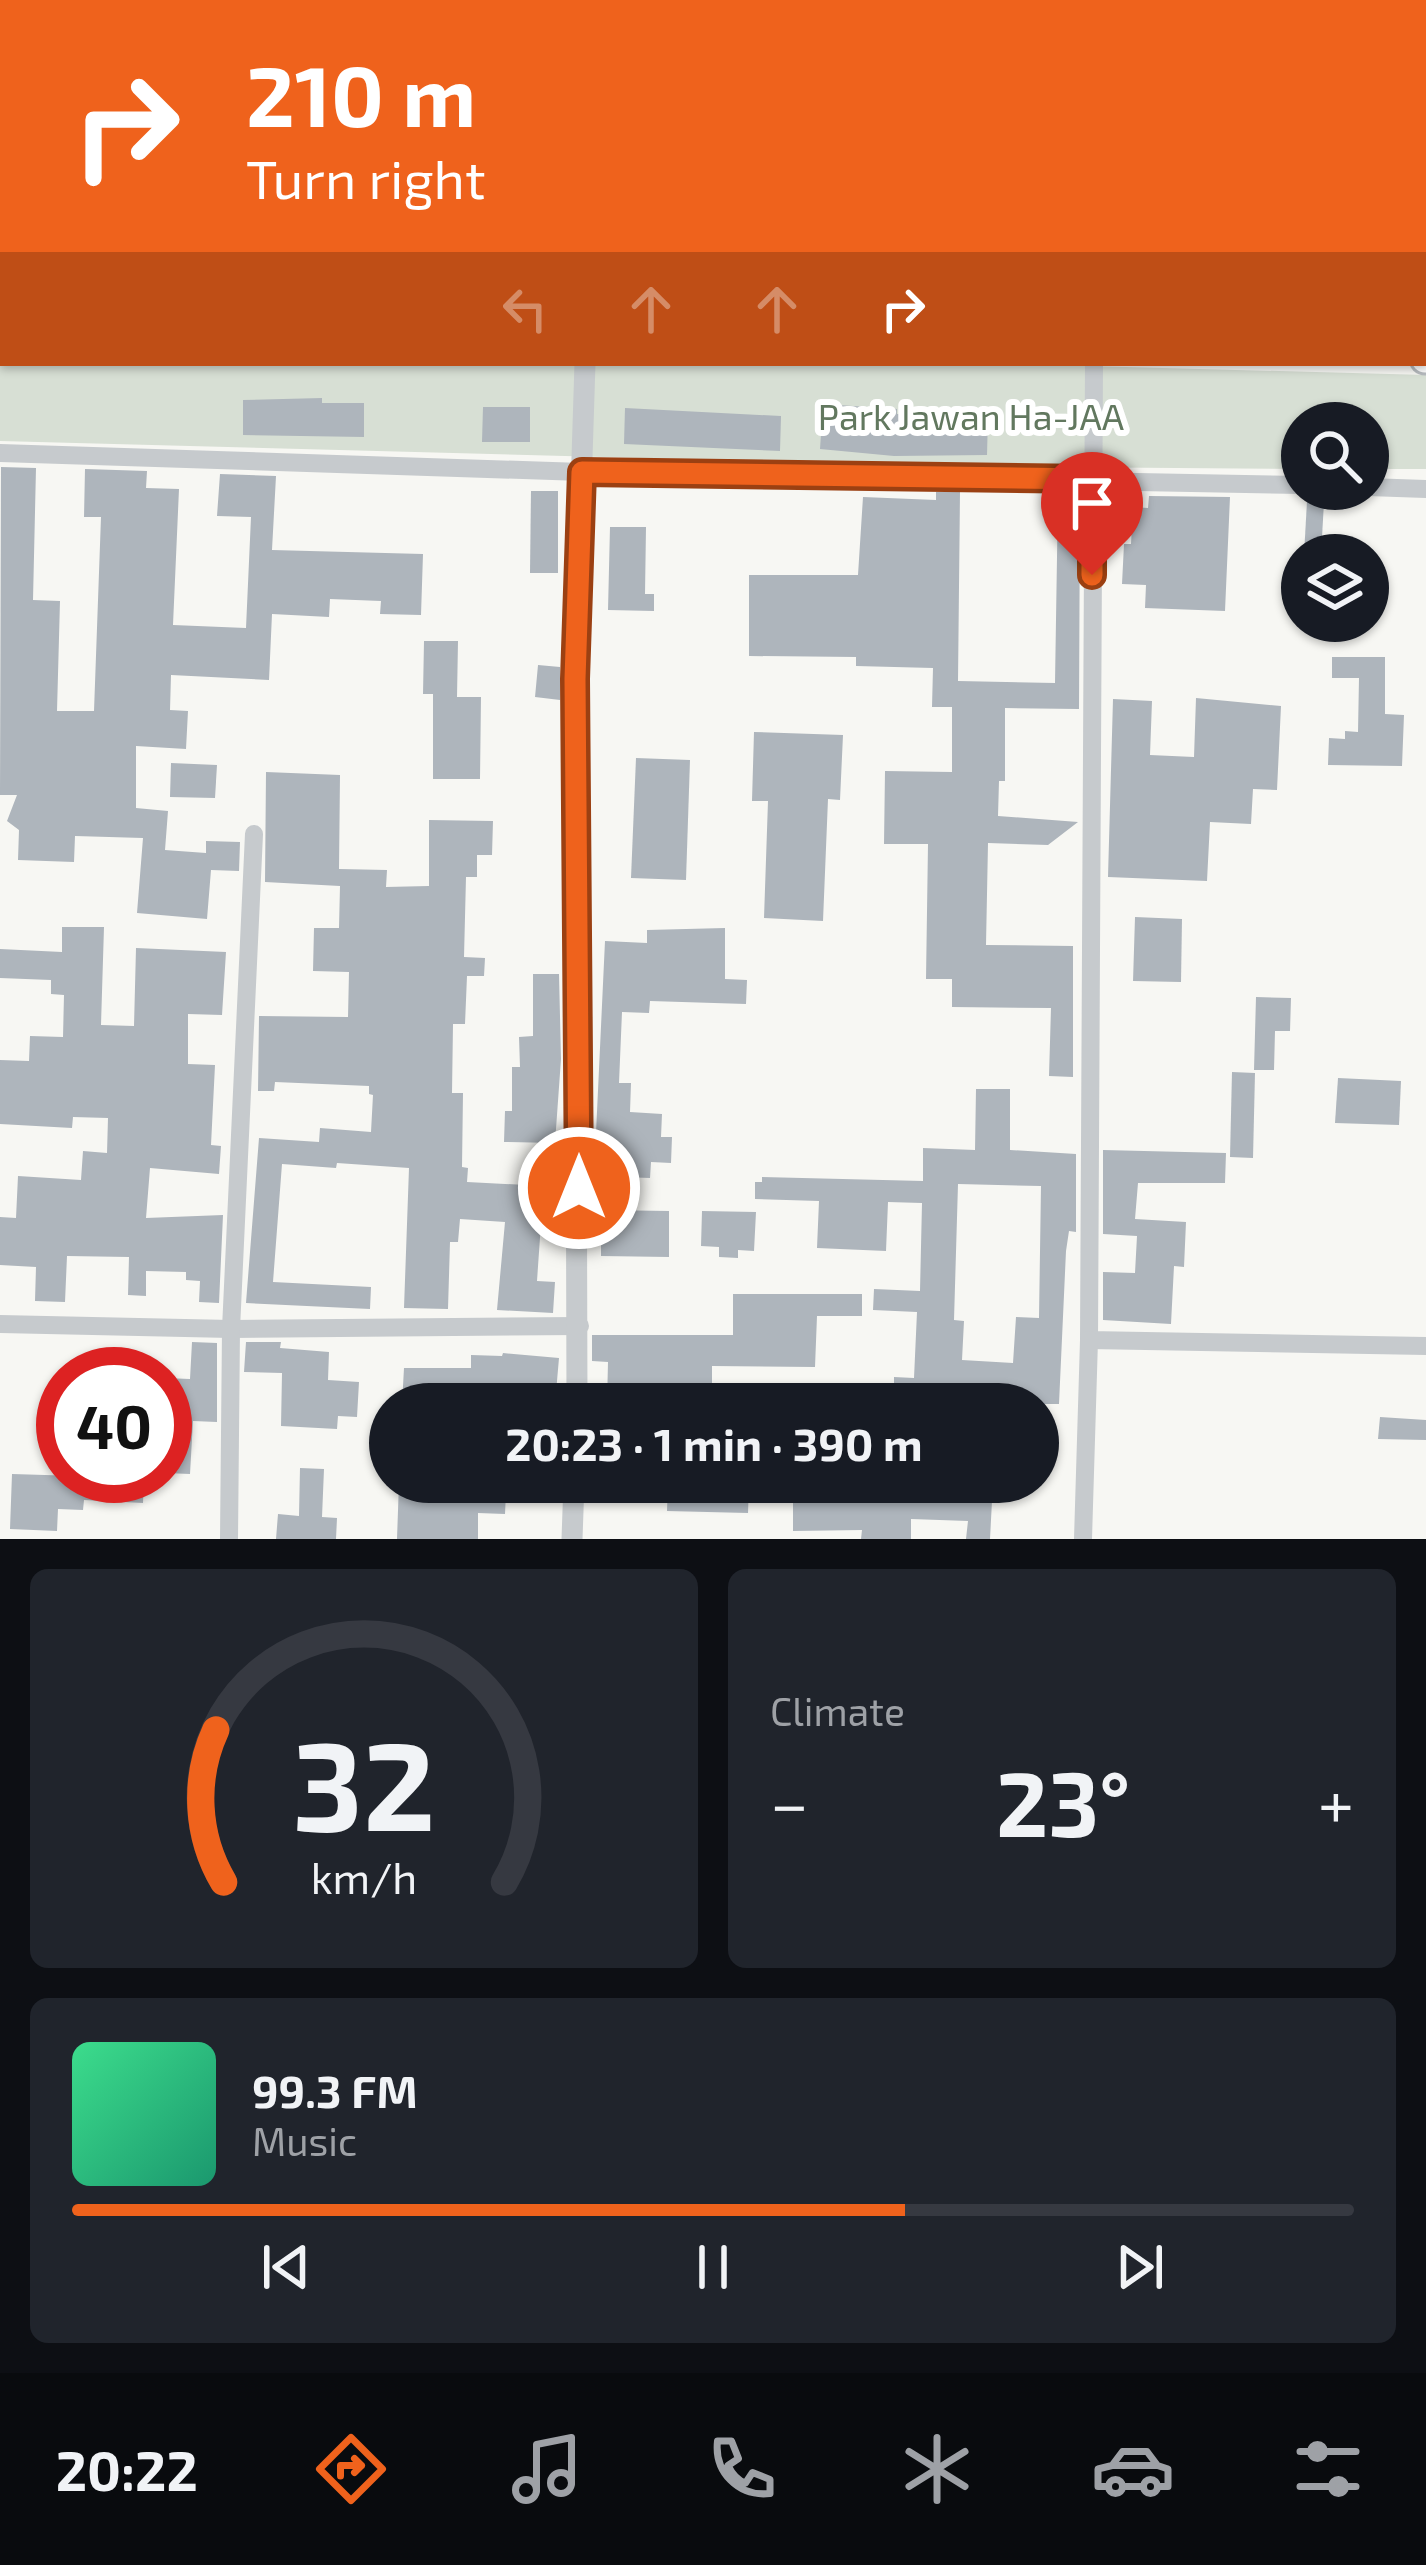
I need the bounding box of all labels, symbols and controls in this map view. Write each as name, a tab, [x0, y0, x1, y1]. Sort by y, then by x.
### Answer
text: 210 m	[246, 43, 476, 144]
icon: right	[48, 48, 204, 204]
text: Turn right	[246, 145, 486, 210]
icon: left	[492, 276, 558, 342]
icon: ahead	[618, 276, 684, 342]
icon: ahead	[744, 276, 810, 342]
icon: right	[870, 276, 936, 342]
park label: Park Jawan Ha-JAA	[818, 394, 1125, 437]
map controls	[1281, 402, 1389, 642]
button: search	[1281, 402, 1389, 510]
pin	[1041, 452, 1143, 575]
icon: arrive	[1059, 470, 1125, 536]
button: layers	[1281, 534, 1389, 642]
position arrow	[516, 1125, 642, 1251]
speed limit sign: 40	[36, 1347, 192, 1503]
text: 20:23 · 1 min · 390 m	[505, 1416, 923, 1470]
text: Climate	[770, 1687, 905, 1734]
text: 32	[292, 1706, 436, 1856]
text: 23°	[996, 1747, 1130, 1855]
text: −	[770, 1762, 809, 1841]
text: +	[1318, 1762, 1354, 1841]
text: km/h	[311, 1850, 417, 1902]
text: 99.3 FM	[252, 2063, 418, 2117]
text: Music	[252, 2117, 357, 2164]
icon: previous	[253, 2234, 319, 2300]
icon: pause	[680, 2234, 746, 2300]
icon: next	[1107, 2234, 1173, 2300]
icon: directions	[309, 2427, 393, 2511]
icon: music	[505, 2427, 589, 2511]
icon: phone	[700, 2427, 784, 2511]
icon: climate	[895, 2427, 979, 2511]
icon: car	[1091, 2427, 1175, 2511]
icon: filters	[1286, 2427, 1370, 2511]
text: 20:22	[56, 2437, 198, 2502]

